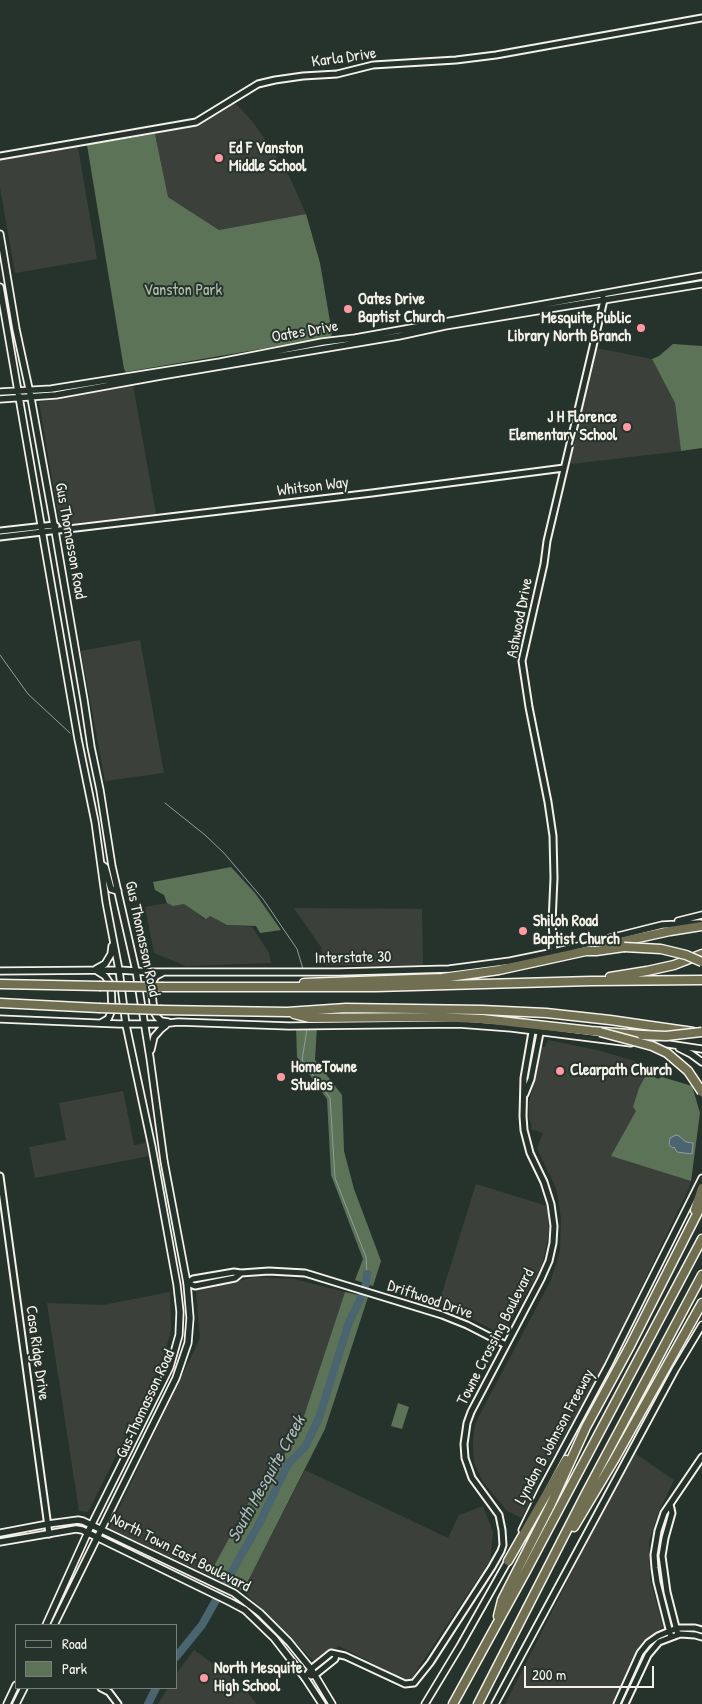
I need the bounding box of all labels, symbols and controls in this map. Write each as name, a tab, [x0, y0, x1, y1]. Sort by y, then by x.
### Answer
street label: Karla Drive	[310, 44, 378, 72]
place label: Ed F Vanston Middle School	[229, 139, 306, 177]
marker: Ed F Vanston Middle School	[213, 152, 225, 164]
park label: Vanston Park	[144, 281, 222, 301]
place label: Oates Drive Baptist Church	[358, 290, 445, 328]
marker: Oates Drive Baptist Church	[342, 303, 354, 315]
place label: Mesquite Public Library North Branch	[508, 309, 631, 347]
street label: Oates Drive	[270, 317, 340, 347]
marker: Mesquite Public Library North Branch	[635, 322, 647, 334]
place label: J H Florence Elementary School	[509, 408, 617, 446]
marker: J H Florence Elementary School	[621, 421, 633, 433]
street label: Whitson Way	[276, 473, 350, 501]
street label: Gus Thomasson Road	[50, 481, 90, 601]
street label: Ashwood Drive	[503, 576, 537, 660]
street label: Gus Thomasson Road	[120, 879, 164, 999]
place label: Shiloh Road Baptist Church	[533, 912, 620, 950]
marker: Shiloh Road Baptist Church	[517, 925, 529, 937]
street label: Interstate 30	[314, 948, 392, 968]
place label: HomeTowne Studios	[291, 1058, 357, 1096]
place label: Clearpath Church	[570, 1061, 672, 1081]
marker: Clearpath Church	[554, 1065, 566, 1077]
marker: HomeTowne Studios	[275, 1071, 287, 1083]
street label: Towne Crossing Boulevard	[453, 1266, 539, 1408]
street label: Driftwood Drive	[385, 1276, 475, 1324]
street label: Casa Ridge Drive	[21, 1304, 53, 1402]
street label: Gus Thomasson Road	[112, 1347, 180, 1461]
street label: Lyndon B Johnson Freeway	[511, 1366, 599, 1508]
water label: South Mesquite Creek	[223, 1412, 311, 1546]
street label: North Town East Boulevard	[107, 1509, 253, 1597]
legend	[15, 1624, 178, 1689]
text: Road	[62, 1633, 87, 1654]
scale bar	[527, 1656, 657, 1688]
text: Park	[62, 1658, 87, 1679]
place label: North Mesquite High School	[214, 1659, 302, 1697]
text: 200 m	[532, 1664, 566, 1685]
marker: North Mesquite High School	[198, 1672, 210, 1684]

